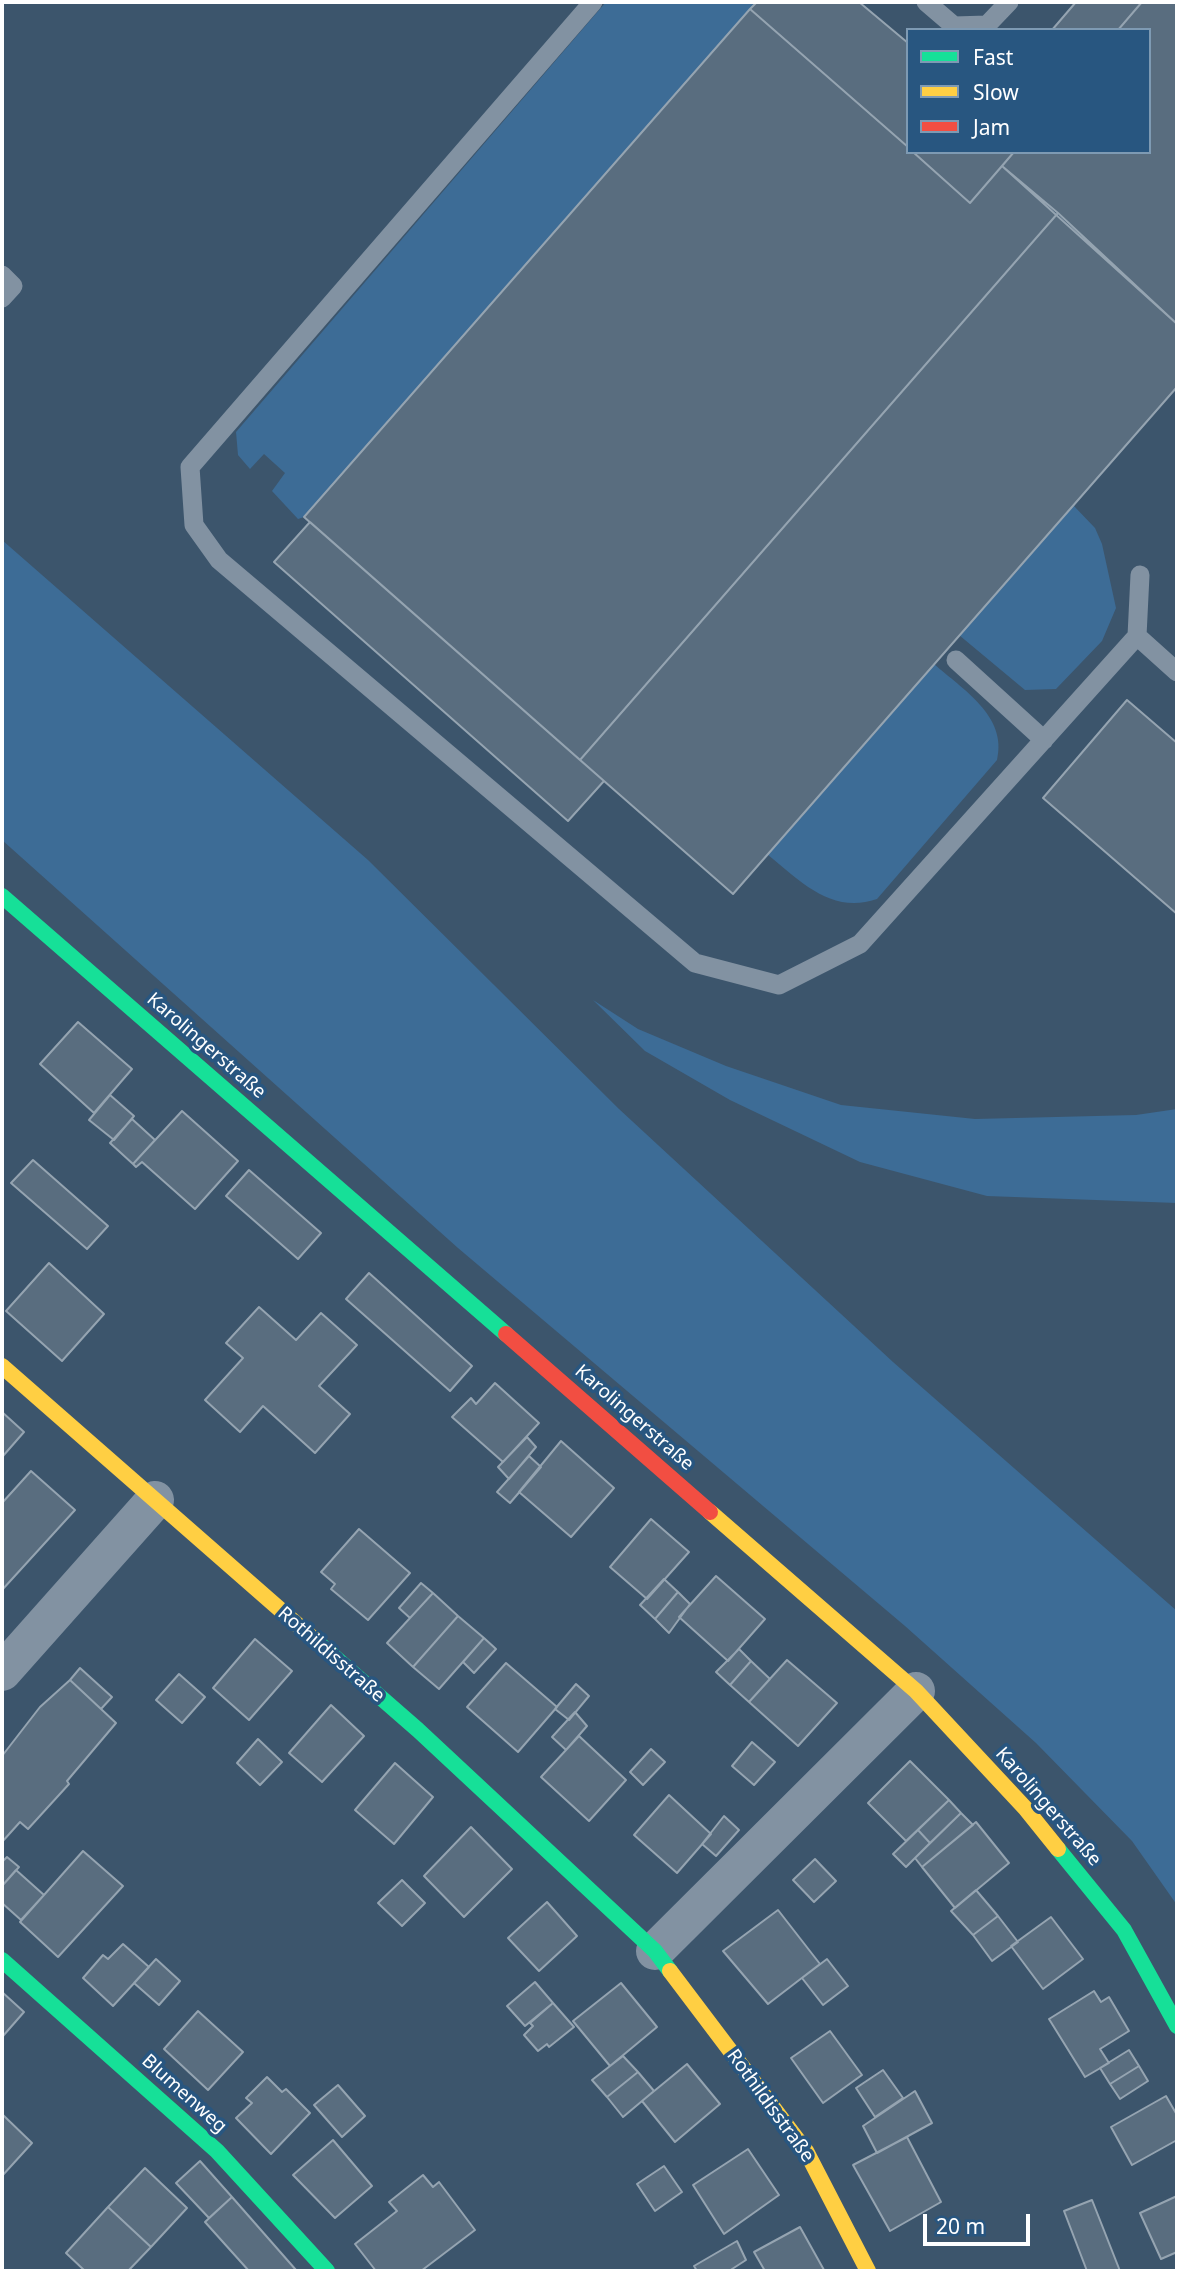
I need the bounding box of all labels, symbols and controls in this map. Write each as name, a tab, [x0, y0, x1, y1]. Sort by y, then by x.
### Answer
legend	[906, 28, 1151, 154]
text: Fast	[973, 43, 1013, 71]
text: Slow	[973, 78, 1019, 106]
text: Jam	[973, 113, 1010, 141]
street label: Karolingerstraße	[142, 988, 270, 1104]
street label: Karolingerstraße	[570, 1360, 698, 1476]
street label: Rothildisstraße	[273, 1602, 389, 1708]
street label: Karolingerstraße	[990, 1743, 1106, 1871]
street label: Rothildisstraße	[721, 2045, 819, 2167]
street label: Blumenweg	[137, 2050, 231, 2138]
scale bar	[927, 2200, 1034, 2244]
text: 20 m	[936, 2212, 985, 2240]

